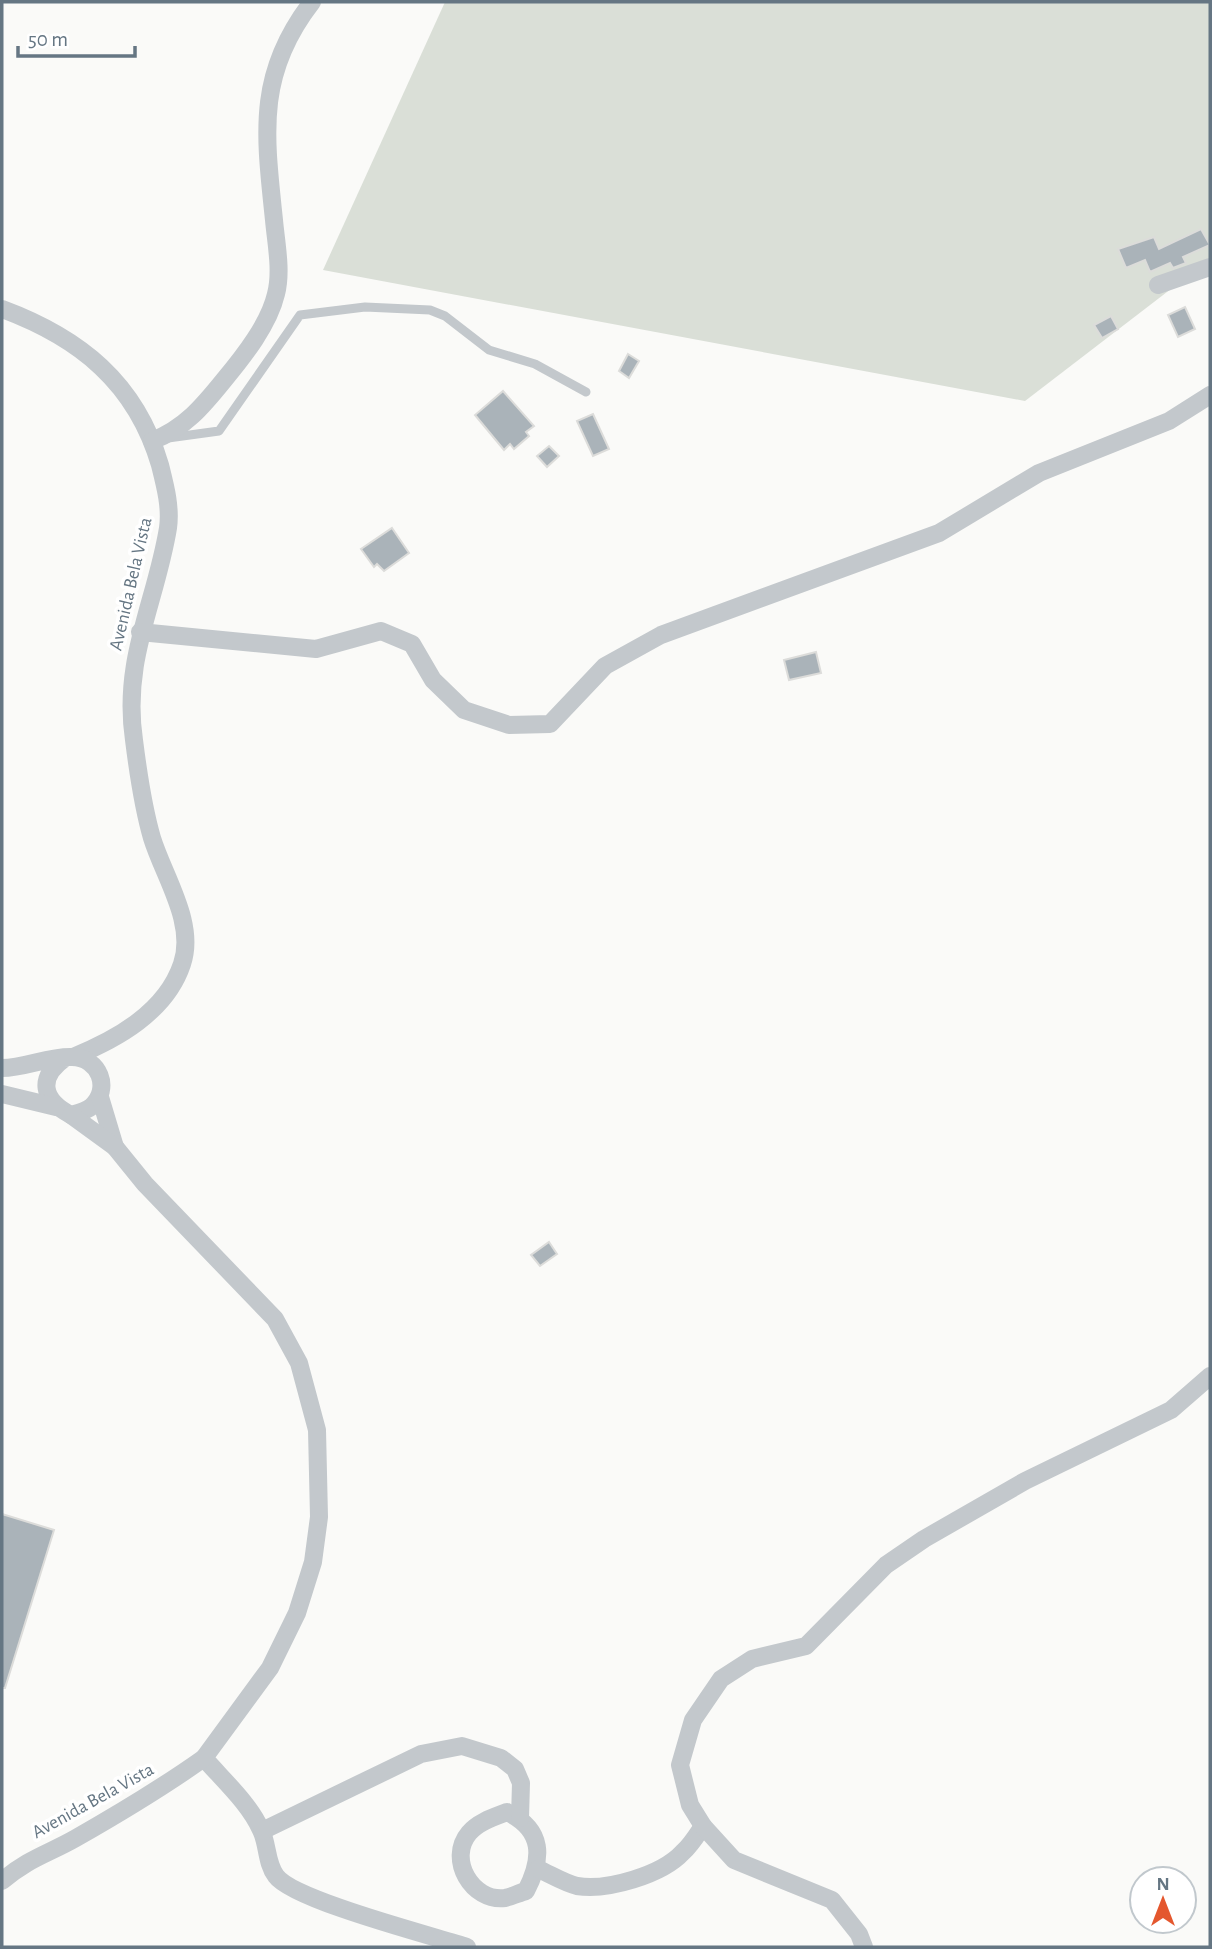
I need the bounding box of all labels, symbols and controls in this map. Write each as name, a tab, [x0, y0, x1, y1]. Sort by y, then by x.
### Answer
scale bar	[18, 14, 135, 58]
text: 50 m	[28, 29, 68, 50]
street label: Avenida Bela Vista	[106, 515, 156, 652]
street label: Avenida Bela Vista	[29, 1760, 157, 1842]
north arrow	[1128, 1865, 1198, 1935]
text: N	[1156, 1875, 1170, 1894]

